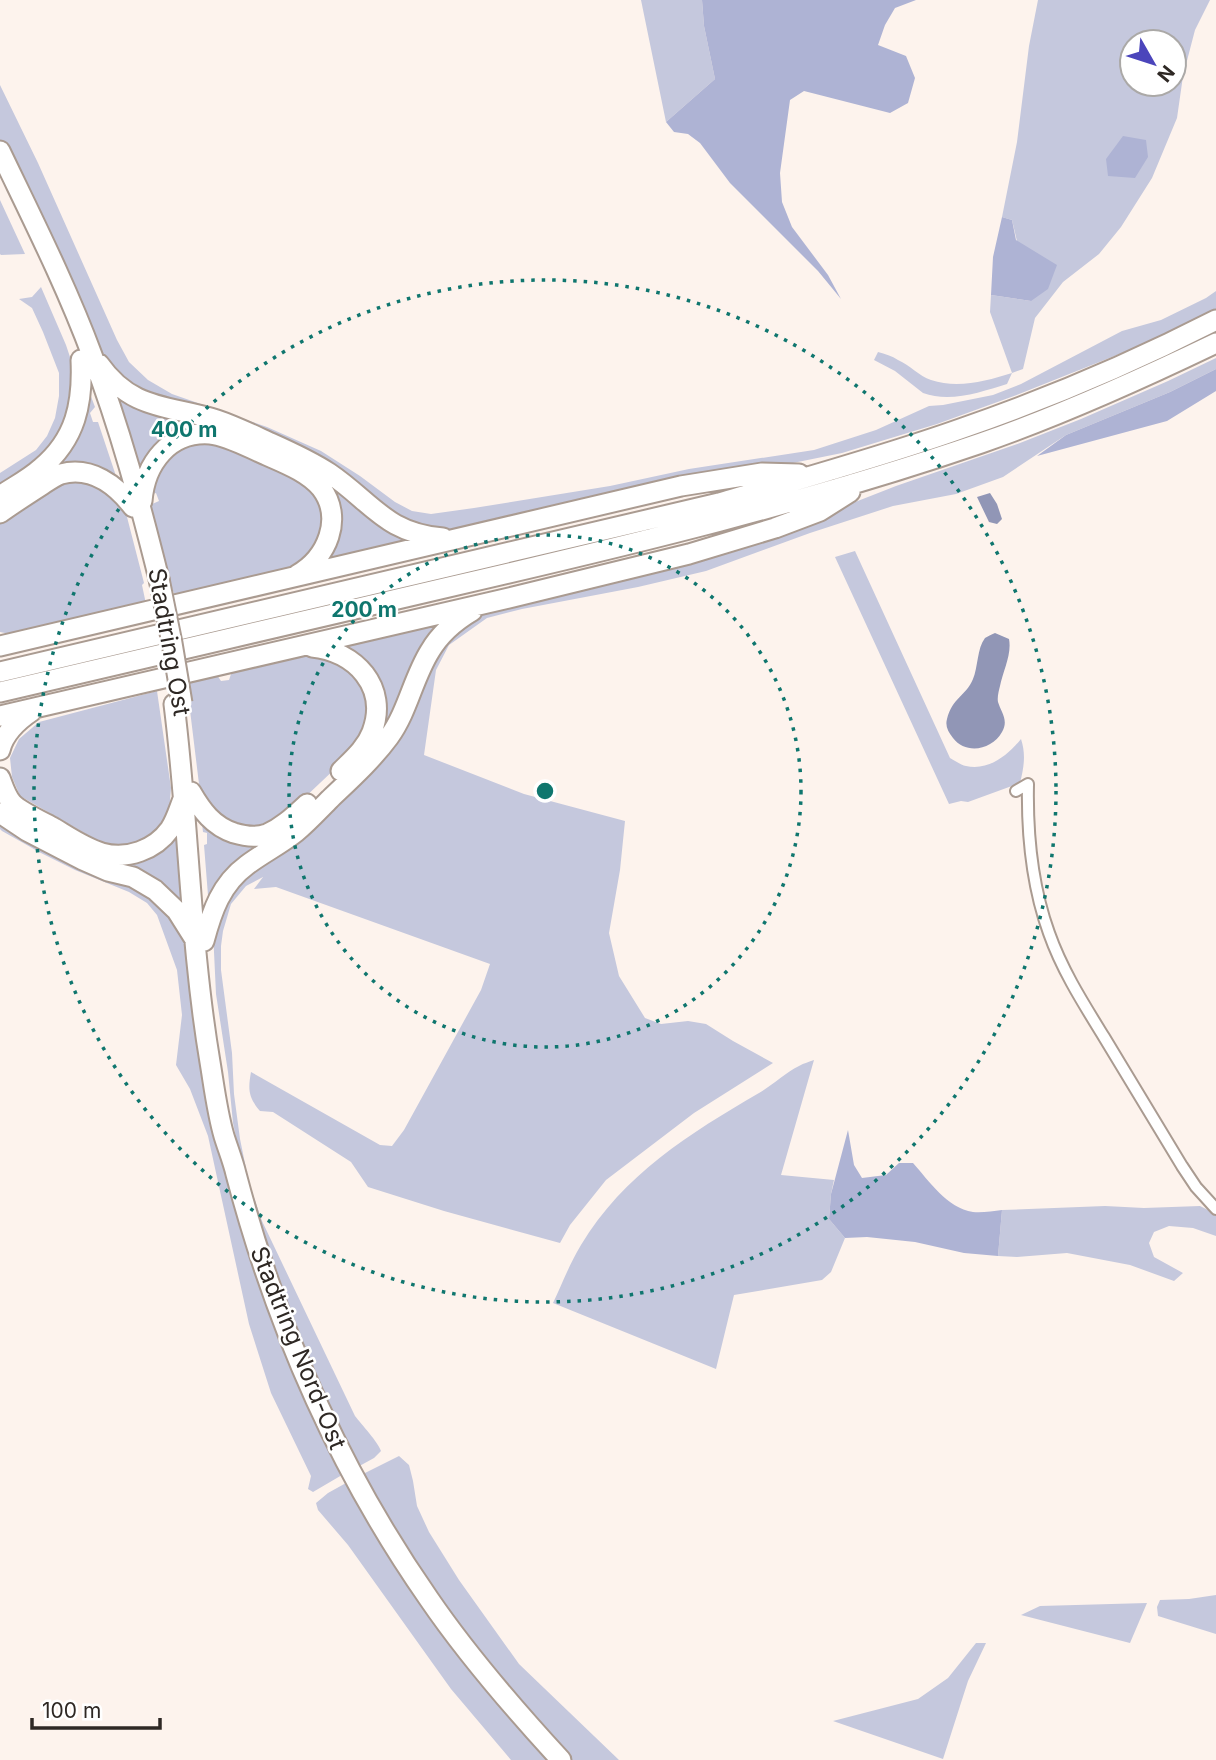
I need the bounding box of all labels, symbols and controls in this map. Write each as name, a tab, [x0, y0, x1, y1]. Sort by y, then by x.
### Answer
north arrow	[1118, 28, 1188, 98]
text: N	[1152, 61, 1179, 86]
text: 400 m	[151, 417, 217, 442]
street label: Stadtring Ost	[142, 566, 197, 718]
text: 200 m	[331, 597, 397, 622]
centre of rings	[533, 779, 557, 803]
street label: Stadtring Nord-Ost	[245, 1242, 352, 1454]
scale bar	[32, 1686, 159, 1730]
text: 100 m	[42, 1698, 101, 1723]

